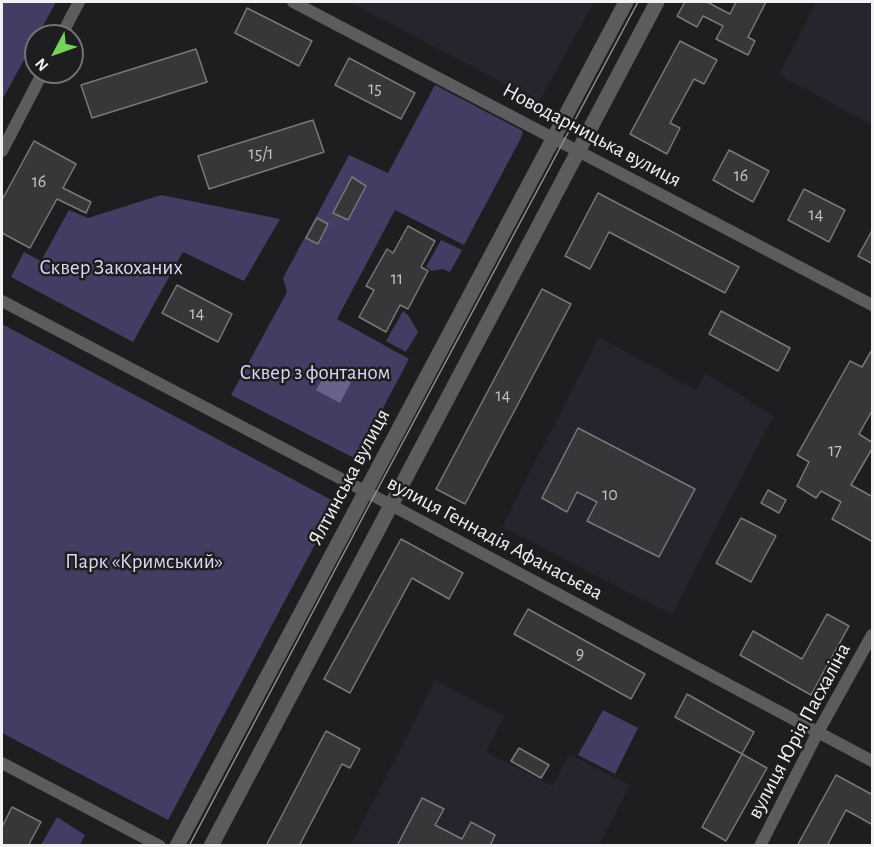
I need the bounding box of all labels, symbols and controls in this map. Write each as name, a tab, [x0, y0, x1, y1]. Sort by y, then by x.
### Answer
north arrow	[24, 24, 84, 84]
text: N	[32, 55, 52, 74]
street label: Новодарницька вулиця	[498, 77, 686, 193]
house number: 15	[368, 78, 382, 100]
house number: 15/1	[248, 143, 274, 165]
house number: 16	[734, 165, 748, 187]
house number: 16	[32, 171, 46, 193]
house number: 14	[809, 204, 823, 226]
park label: Сквер Закоханих	[39, 255, 183, 281]
house number: 11	[391, 268, 403, 290]
house number: 14	[190, 303, 204, 325]
park label: Сквер з фонтаном	[239, 360, 391, 386]
house number: 14	[496, 385, 510, 407]
street label: Ялтинська вулиця	[303, 405, 395, 549]
house number: 17	[828, 440, 842, 462]
street label: вулиця Геннадія Афанасьєва	[383, 470, 607, 606]
house number: 10	[602, 484, 618, 506]
park label: Парк «Кримський»	[65, 549, 223, 575]
street label: вулиця Юрія Пасхаліна	[742, 639, 856, 823]
house number: 9	[576, 643, 584, 665]

